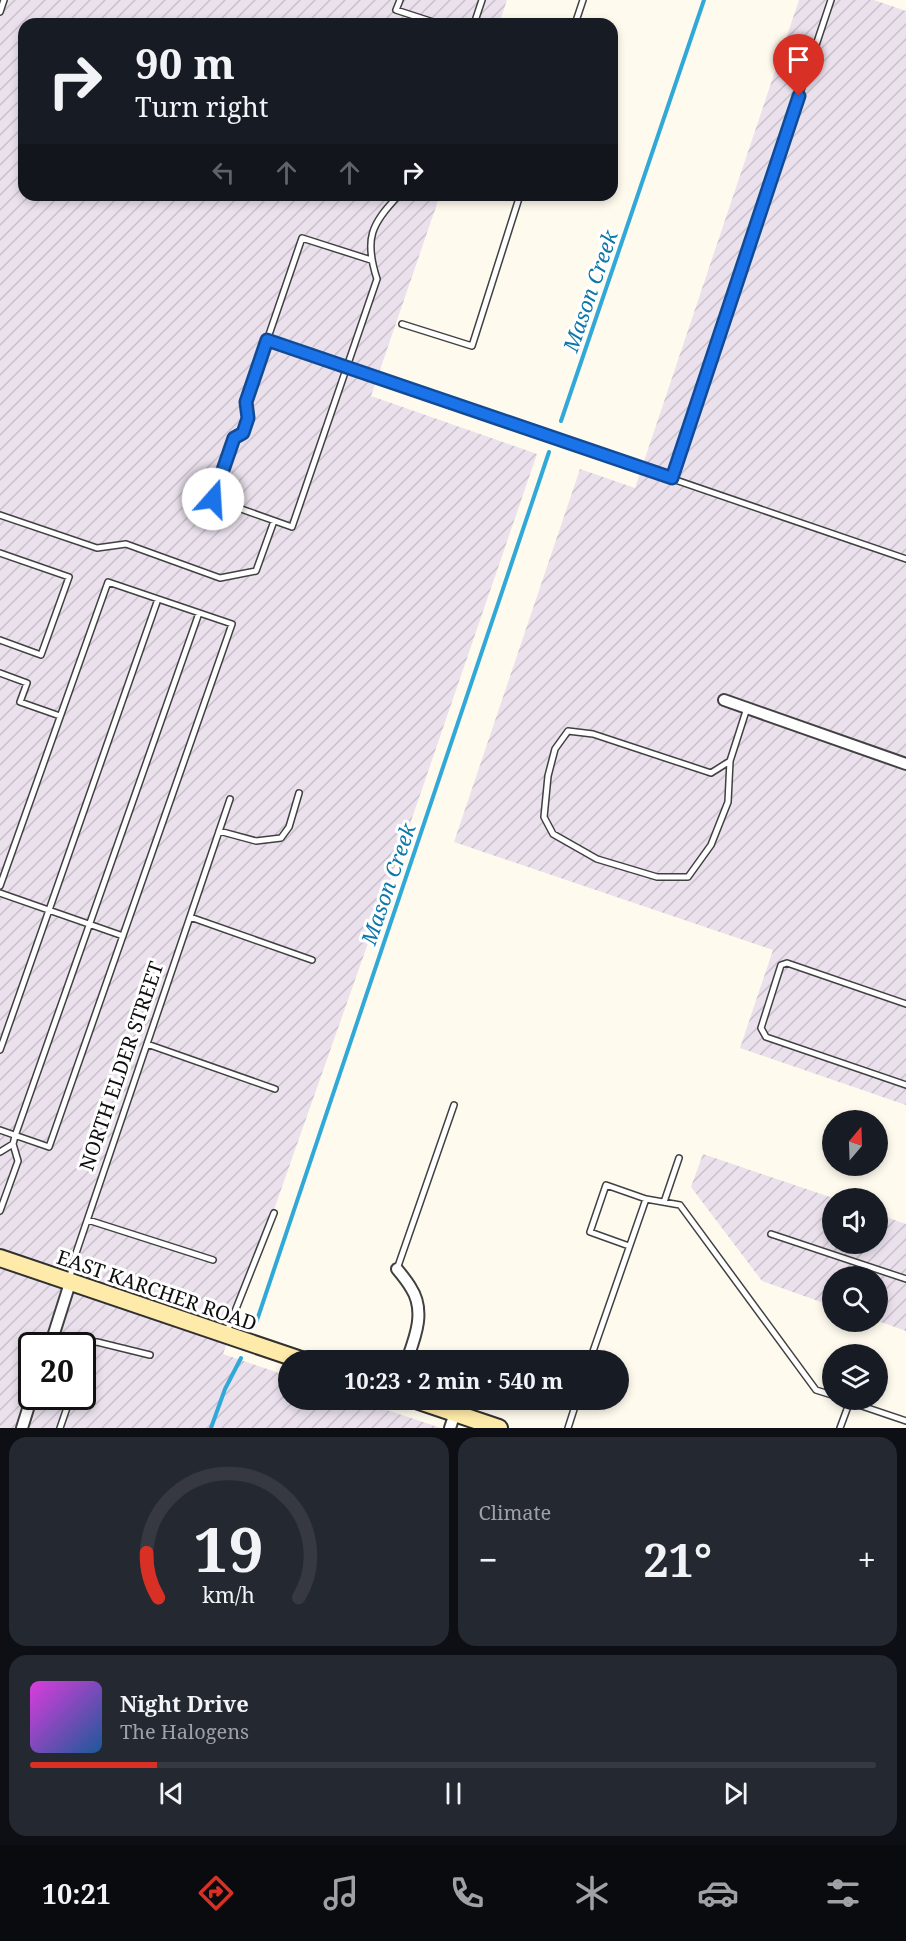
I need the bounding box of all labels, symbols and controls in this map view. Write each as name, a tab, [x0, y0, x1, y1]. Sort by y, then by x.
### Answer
text: 90 m	[135, 34, 235, 91]
pin	[773, 34, 824, 96]
icon: right	[36, 42, 114, 120]
icon: arrive	[782, 43, 815, 76]
text: Turn right	[135, 88, 268, 125]
icon: left	[207, 156, 240, 189]
icon: ahead	[270, 156, 303, 189]
icon: ahead	[333, 156, 366, 189]
icon: right	[396, 156, 429, 189]
water label: Mason Creek	[556, 225, 624, 357]
position arrow	[181, 467, 245, 531]
water label: Mason Creek	[354, 818, 422, 950]
street label: NORTH ELDER STREET	[73, 958, 169, 1174]
north arrow	[822, 1110, 888, 1176]
map controls	[822, 1110, 888, 1410]
button: sound	[822, 1188, 888, 1254]
street label: EAST KARCHER ROAD	[53, 1243, 261, 1337]
button: search	[822, 1266, 888, 1332]
speed limit sign: 20	[18, 1332, 96, 1410]
button: layers	[822, 1344, 888, 1410]
text: 10:23 · 2 min · 540 m	[344, 1365, 563, 1395]
text: Climate	[479, 1499, 551, 1526]
text: 19	[193, 1505, 264, 1590]
text: 21°	[643, 1529, 712, 1590]
text: −	[479, 1537, 498, 1582]
text: +	[858, 1537, 876, 1582]
text: km/h	[202, 1581, 255, 1610]
text: Night Drive	[120, 1688, 249, 1718]
text: The Halogens	[120, 1718, 249, 1745]
icon: previous	[155, 1777, 188, 1810]
icon: pause	[437, 1777, 470, 1810]
icon: next	[719, 1777, 752, 1810]
icon: directions	[195, 1872, 237, 1914]
icon: music	[320, 1872, 362, 1914]
icon: phone	[446, 1872, 488, 1914]
icon: climate	[571, 1872, 613, 1914]
icon: car	[697, 1872, 739, 1914]
icon: filters	[822, 1872, 864, 1914]
text: 10:21	[42, 1875, 111, 1912]

